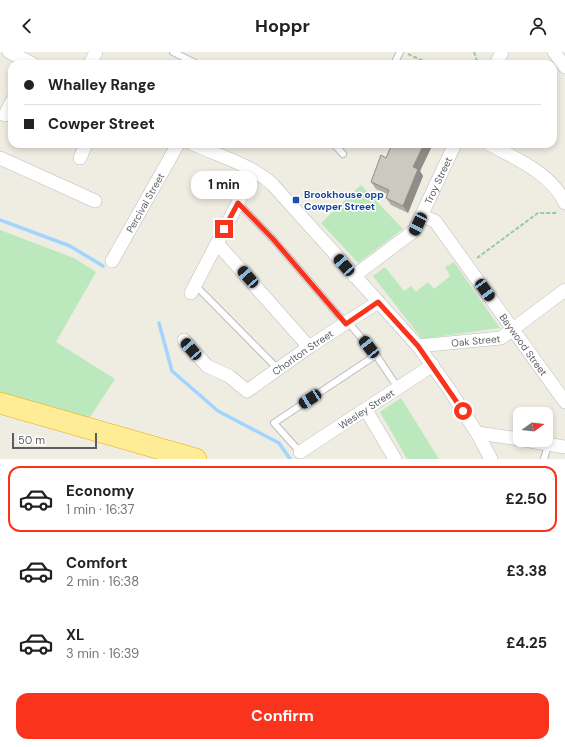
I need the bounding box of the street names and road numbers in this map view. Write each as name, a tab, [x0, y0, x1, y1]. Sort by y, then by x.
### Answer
street label: Troy Street	[422, 155, 455, 206]
street label: Percival Street	[123, 171, 167, 235]
street label: Baywood Street	[497, 311, 550, 379]
street label: Chorlton Street	[270, 327, 336, 378]
street label: Oak Street	[451, 332, 501, 350]
street label: Wesley Street	[336, 386, 397, 432]

